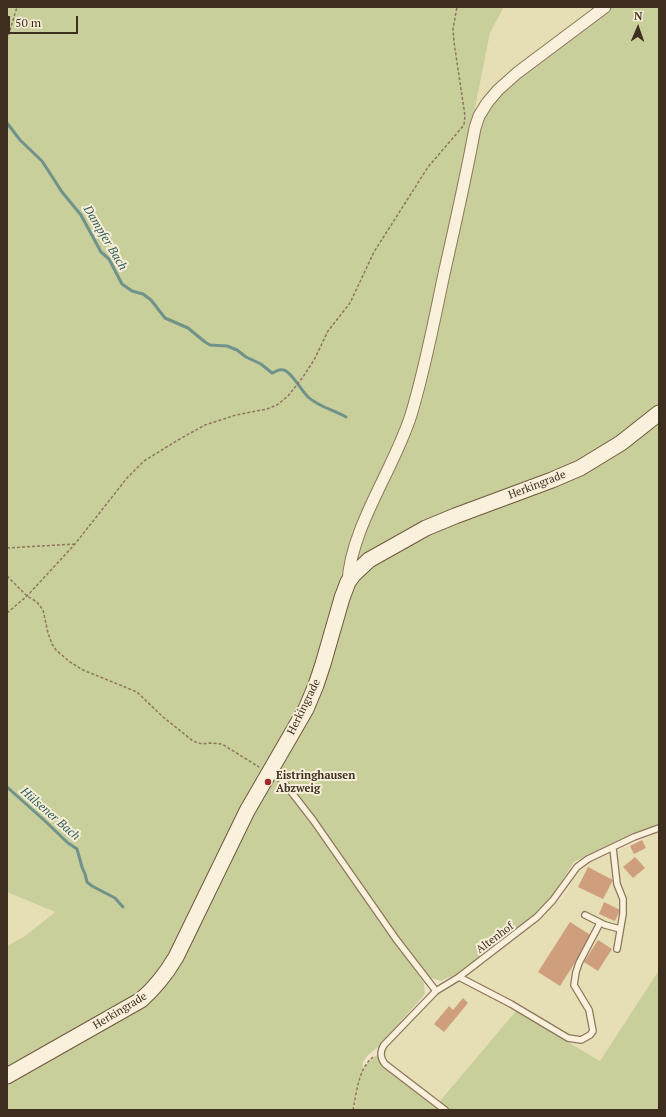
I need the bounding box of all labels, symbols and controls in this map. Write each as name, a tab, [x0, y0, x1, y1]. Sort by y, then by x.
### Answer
scale bar	[10, 8, 80, 34]
north arrow	[618, 8, 658, 48]
text: N	[634, 9, 643, 23]
text: 50 m	[15, 15, 41, 30]
water label: Dampfer Bach	[80, 203, 130, 273]
street label: Herkingrade	[506, 468, 568, 502]
street label: Herkingrade	[285, 677, 323, 737]
place label: Eistringhausen Abzweig	[276, 769, 355, 795]
marker: Eistringhausen Abzweig	[263, 777, 273, 787]
water label: Hülsener Bach	[17, 784, 83, 844]
street label: Altenhof	[474, 920, 516, 956]
street label: Herkingrade	[91, 990, 149, 1032]

